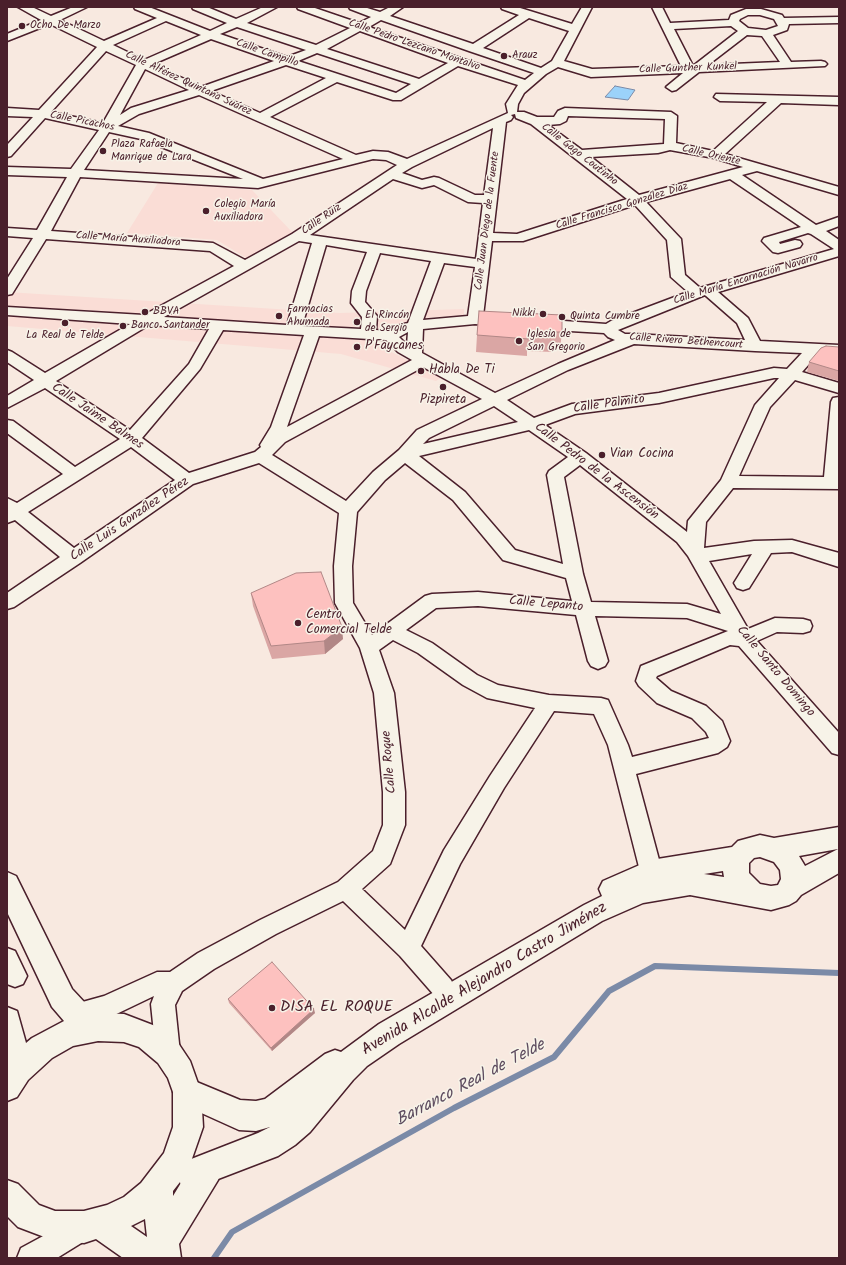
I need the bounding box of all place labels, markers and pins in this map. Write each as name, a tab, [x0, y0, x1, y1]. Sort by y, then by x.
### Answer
place label: Ocho De Marzo	[30, 19, 101, 33]
marker: Ocho De Marzo	[17, 21, 27, 31]
place label: Arauz	[512, 49, 538, 63]
marker: Arauz	[499, 51, 509, 61]
place label: Plaza Rafaela Manrique de Lara	[111, 138, 192, 164]
marker: Plaza Rafaela Manrique de Lara	[98, 146, 108, 156]
place label: Colegio María Auxiliadora	[214, 198, 276, 224]
marker: Colegio María Auxiliadora	[201, 206, 211, 216]
place label: Farmacias Ahumada	[287, 303, 333, 329]
place label: BBVA	[153, 305, 180, 319]
marker: BBVA	[140, 307, 150, 317]
place label: Nikki	[512, 307, 535, 321]
place label: El Rincón de Sergio	[365, 309, 409, 335]
marker: Nikki	[538, 309, 548, 319]
place label: Quinta Cumbre	[570, 310, 640, 324]
marker: Farmacias Ahumada	[274, 311, 284, 321]
marker: Quinta Cumbre	[557, 312, 567, 322]
marker: El Rincón de Sergio	[352, 317, 362, 327]
marker: La Real de Telde	[60, 318, 70, 328]
place label: Banco Santander	[131, 319, 210, 333]
marker: Banco Santander	[118, 321, 128, 331]
place label: Iglesia de San Gregorio	[527, 328, 585, 354]
place label: La Real de Telde	[26, 329, 104, 343]
marker: Iglesia de San Gregorio	[514, 336, 524, 346]
place label: P'Faycanes	[365, 339, 423, 355]
marker: P'Faycanes	[352, 342, 362, 352]
place label: Habla De Ti	[429, 363, 495, 379]
marker: Habla De Ti	[416, 366, 426, 376]
marker: Pizpireta	[438, 382, 448, 392]
place label: Pizpireta	[420, 393, 466, 409]
place label: Vian Cocina	[610, 447, 674, 463]
marker: Vian Cocina	[597, 450, 607, 460]
place label: Centro Comercial Telde	[306, 608, 392, 639]
marker: Centro Comercial Telde	[293, 618, 303, 628]
place label: DISA EL ROQUE	[280, 998, 393, 1018]
marker: DISA EL ROQUE	[267, 1003, 277, 1013]

